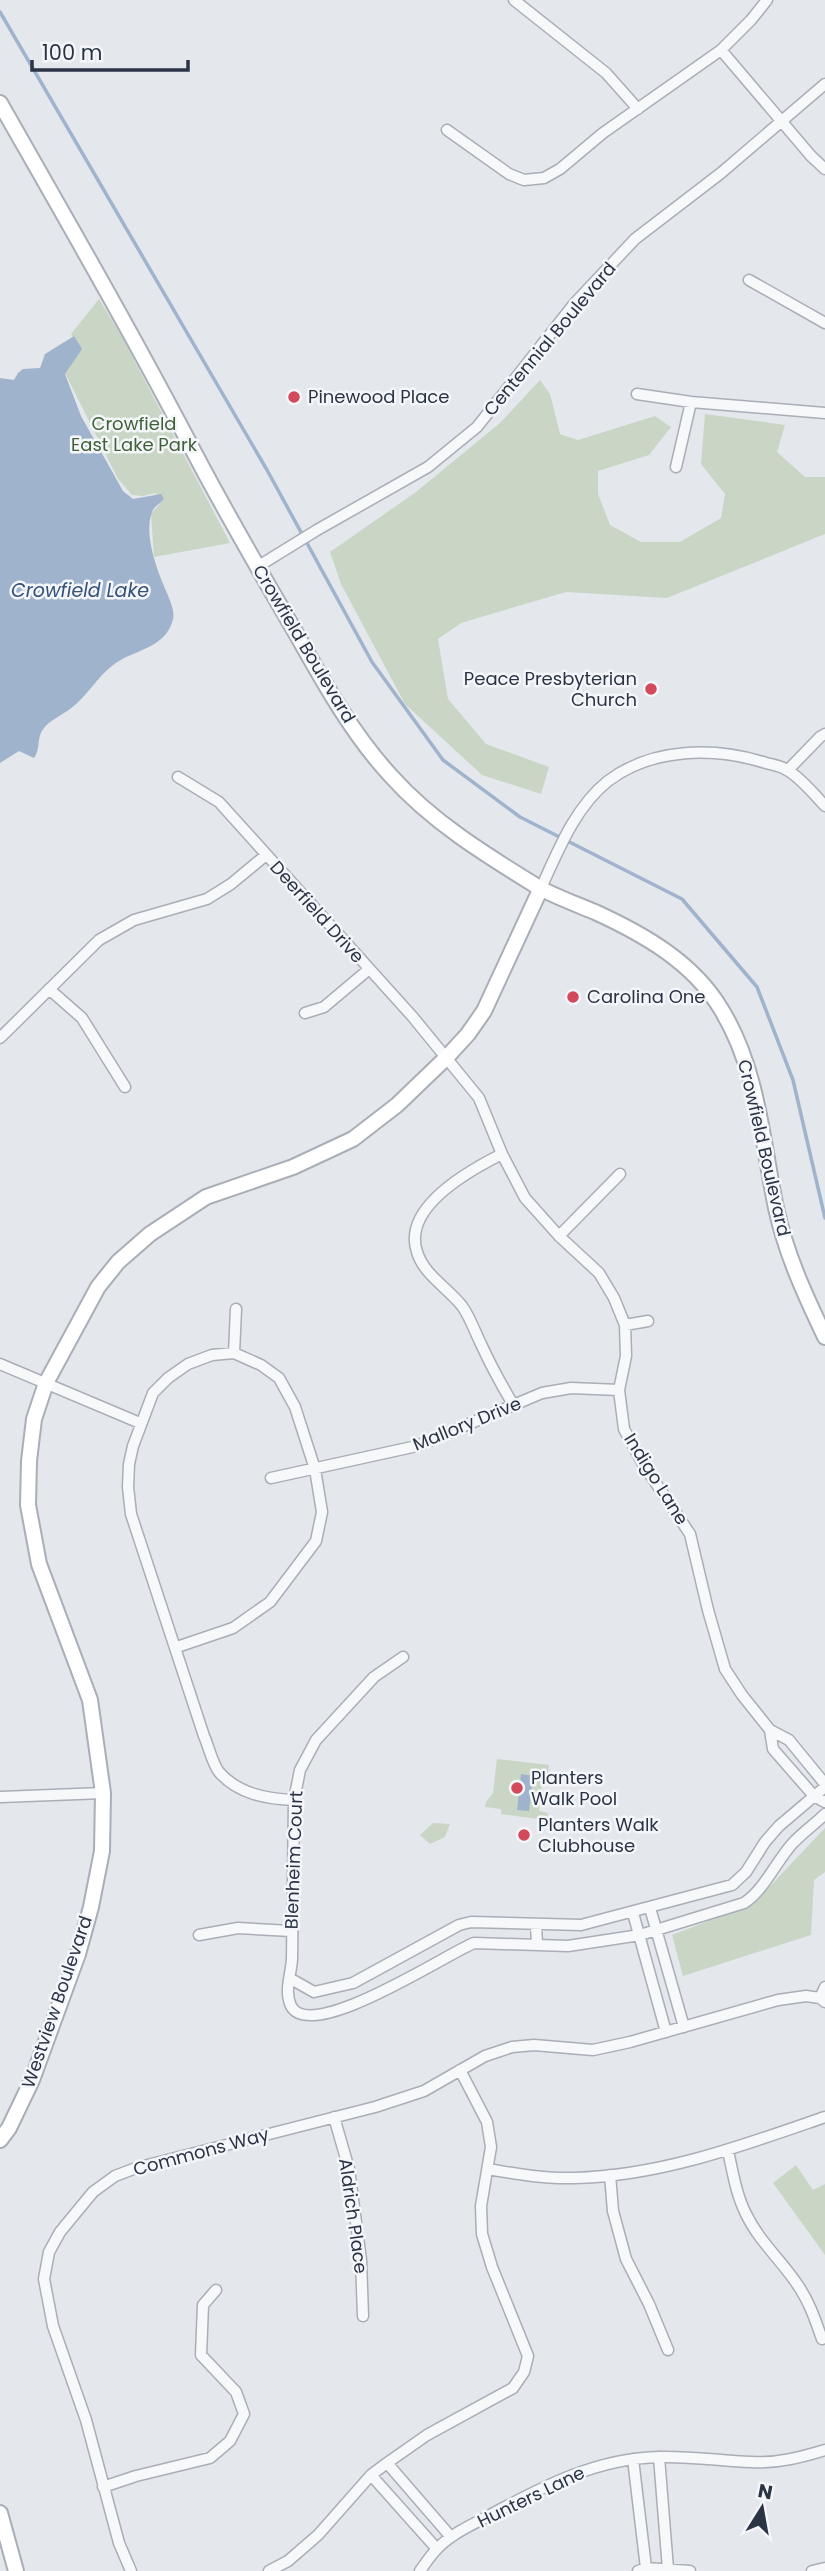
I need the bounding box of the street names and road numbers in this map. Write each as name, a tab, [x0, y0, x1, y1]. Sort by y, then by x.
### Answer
street label: Centennial Boulevard	[478, 256, 622, 421]
street label: Crowfield Boulevard	[247, 560, 362, 728]
street label: Deerfield Drive	[265, 855, 370, 968]
street label: Crowfield Boulevard	[732, 1057, 797, 1239]
street label: Mallory Drive	[409, 1390, 525, 1457]
street label: Indigo Lane	[618, 1428, 694, 1529]
street label: Blenheim Court	[279, 1790, 308, 1930]
street label: Westview Boulevard	[15, 1912, 98, 2091]
street label: Commons Way	[130, 2121, 272, 2182]
street label: Aldrich Place	[333, 2157, 374, 2275]
street label: Hunters Lane	[473, 2460, 589, 2533]

